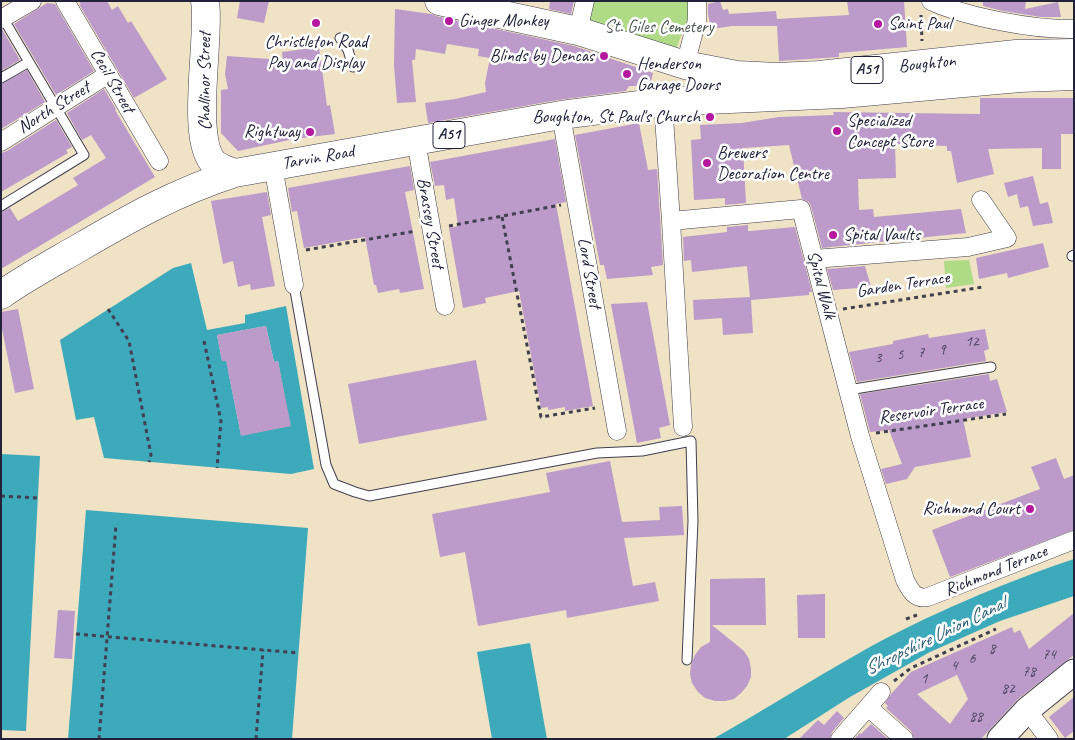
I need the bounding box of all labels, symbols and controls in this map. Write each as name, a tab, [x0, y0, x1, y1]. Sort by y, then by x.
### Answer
place label: Ginger Monkey	[459, 10, 548, 32]
place label: Saint Paul	[888, 13, 951, 35]
marker: Ginger Monkey	[443, 15, 455, 27]
park label: St. Giles Cemetery	[604, 16, 714, 38]
marker: Christleton Road Pay and Display	[310, 17, 322, 29]
marker: Saint Paul	[872, 18, 884, 30]
place label: Christleton Road Pay and Display	[265, 31, 367, 74]
street label: Challinor Street	[194, 32, 216, 130]
street label: Cecil Street	[85, 45, 139, 117]
place label: Blinds by Dencas	[490, 45, 594, 67]
marker: Blinds by Dencas	[598, 50, 610, 62]
street label: Boughton	[897, 50, 957, 78]
place label: Henderson Garage Doors	[637, 53, 720, 96]
road number: A51	[851, 56, 883, 84]
marker: Henderson Garage Doors	[621, 68, 633, 80]
street label: North Street	[14, 77, 94, 139]
place label: Boughton, St Paul's Church	[532, 106, 700, 128]
place label: Specialized Concept Store	[847, 110, 933, 152]
marker: Boughton, St Paul's Church	[704, 111, 716, 123]
place label: Rightway	[244, 121, 300, 143]
road number: A51	[433, 122, 465, 148]
marker: Specialized Concept Store	[831, 125, 843, 137]
marker: Rightway	[304, 126, 316, 138]
street label: Tarvin Road	[280, 141, 356, 175]
place label: Brewers Decoration Centre	[717, 142, 829, 184]
marker: Brewers Decoration Centre	[701, 157, 713, 169]
street label: Brassey Street	[411, 176, 449, 270]
place label: Spital Vaults	[843, 224, 920, 246]
marker: Spital Vaults	[827, 229, 839, 241]
street label: Lord Street	[572, 236, 606, 310]
street label: Spital Walk	[802, 248, 840, 322]
street label: Garden Terrace	[855, 267, 951, 303]
house number: 12	[965, 333, 979, 351]
house number: 9	[939, 341, 945, 359]
house number: 7	[918, 344, 924, 362]
house number: 5	[897, 346, 903, 364]
house number: 3	[875, 349, 881, 367]
street label: Reservoir Terrace	[877, 393, 985, 429]
place label: Richmond Court	[922, 498, 1020, 520]
marker: Richmond Court	[1024, 503, 1036, 515]
street label: Richmond Terrace	[942, 541, 1050, 601]
water label: Shropshire Union Canal	[861, 593, 1009, 681]
house number: 8	[989, 640, 995, 658]
house number: 74	[1042, 646, 1056, 664]
house number: 6	[969, 650, 975, 668]
house number: 4	[951, 657, 957, 675]
house number: 78	[1022, 663, 1036, 681]
house number: 1	[921, 670, 927, 688]
house number: 82	[1001, 680, 1015, 698]
house number: 88	[969, 708, 983, 726]

